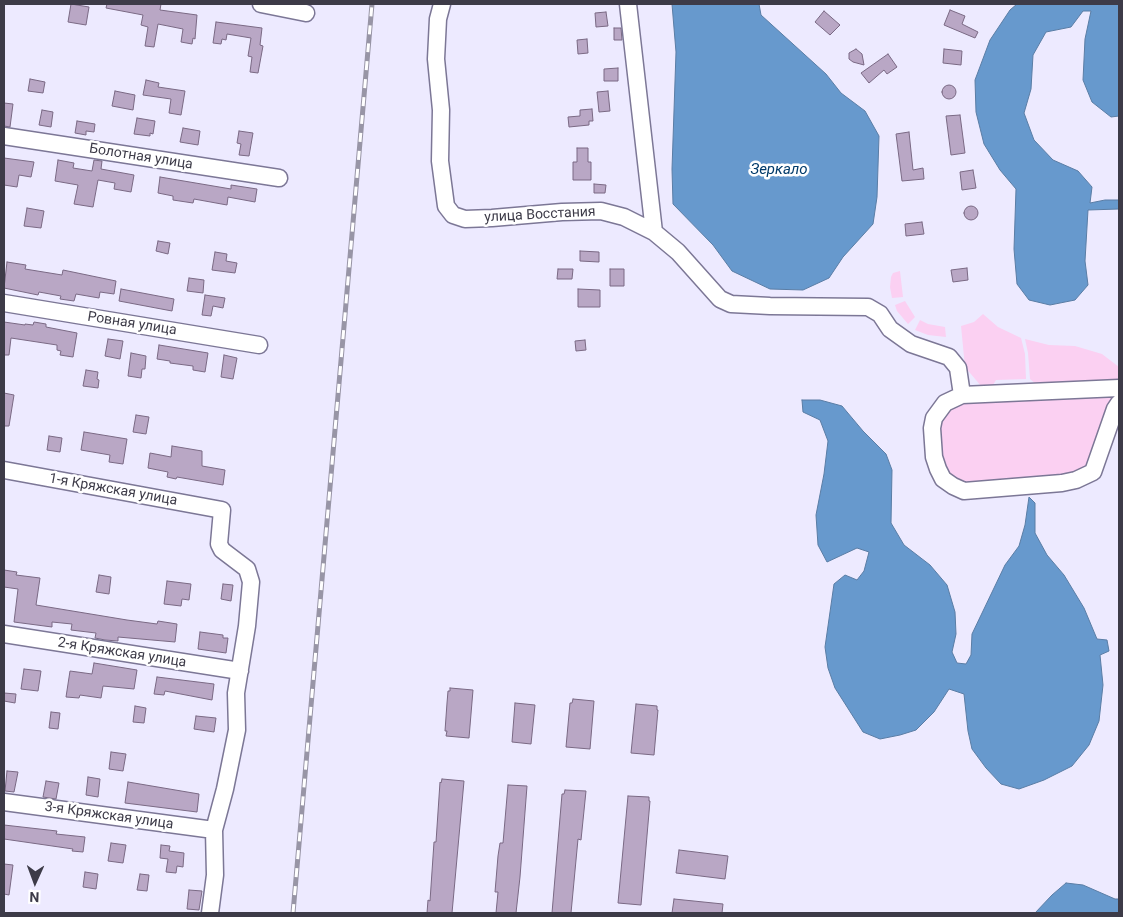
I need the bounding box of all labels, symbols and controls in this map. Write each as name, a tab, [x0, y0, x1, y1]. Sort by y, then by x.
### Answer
street label: Болотная улица	[88, 141, 194, 173]
water label: Зеркало	[750, 161, 808, 179]
street label: улица Восстания	[484, 204, 596, 226]
street label: Ровная улица	[86, 309, 178, 339]
street label: 1-я Кряжская улица	[48, 470, 178, 510]
street label: 2-я Кряжская улица	[57, 635, 187, 671]
street label: 3-я Кряжская улица	[43, 799, 175, 833]
north arrow	[10, 857, 60, 907]
text: N	[29, 889, 40, 905]

